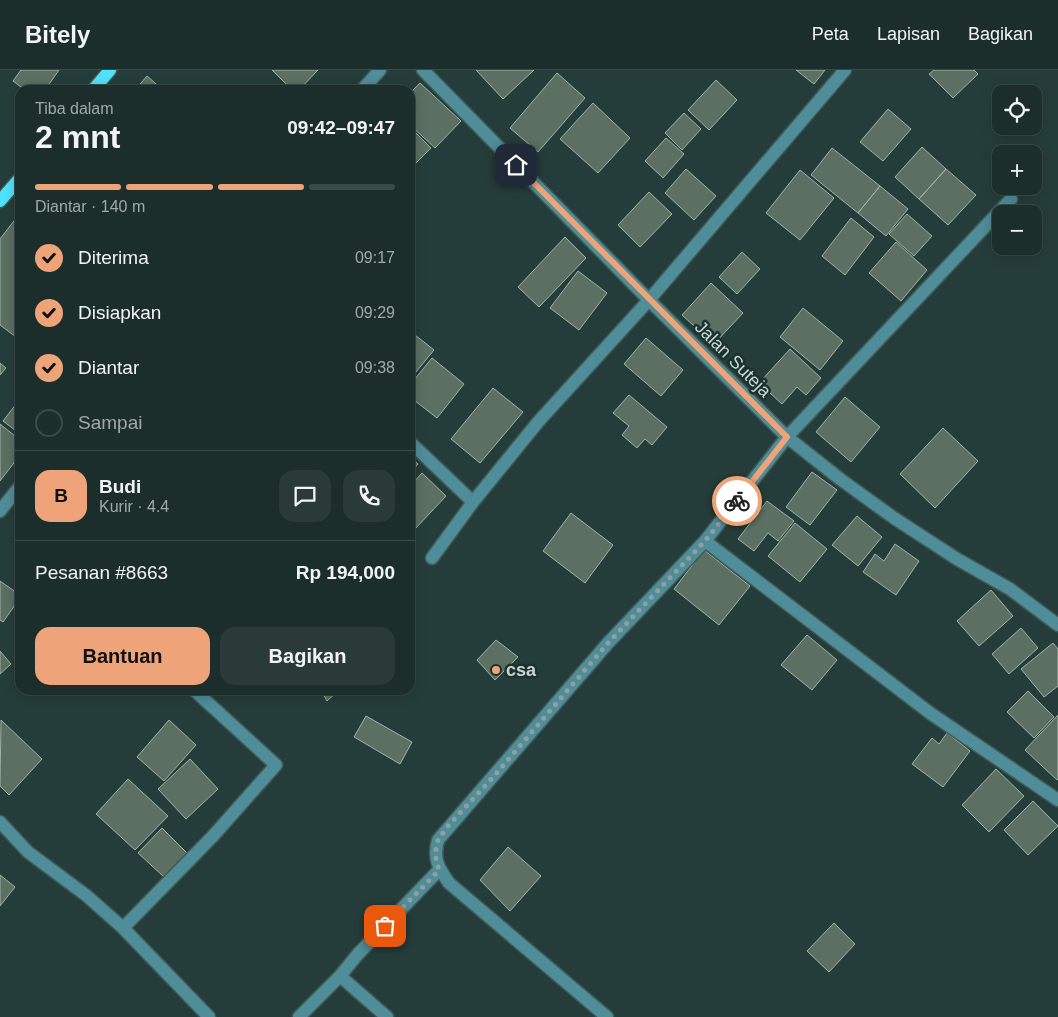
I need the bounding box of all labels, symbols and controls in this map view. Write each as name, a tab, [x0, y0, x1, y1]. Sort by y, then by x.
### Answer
text: Bitely	[25, 21, 90, 48]
text: Peta	[812, 24, 849, 44]
text: Lapisan	[877, 24, 940, 44]
text: Bagikan	[968, 24, 1033, 44]
map controls	[992, 85, 1042, 255]
button: locate	[992, 85, 1042, 135]
text: Tiba dalam	[35, 100, 114, 117]
text: 09:42–09:47	[287, 117, 395, 138]
text: 2 mnt	[35, 119, 120, 155]
pin	[495, 144, 537, 186]
button: +	[992, 145, 1042, 195]
icon: home	[502, 151, 530, 179]
text: Diantar · 140 m	[35, 198, 145, 215]
button: −	[992, 205, 1042, 255]
icon: check	[35, 244, 63, 272]
text: Diterima	[78, 247, 149, 268]
text: 09:17	[355, 249, 395, 266]
icon: check	[35, 299, 63, 327]
text: Disiapkan	[78, 302, 161, 323]
text: 09:29	[355, 304, 395, 321]
street label: Jalan Suteja	[691, 317, 776, 402]
icon: check	[35, 354, 63, 382]
text: Diantar	[78, 357, 139, 378]
text: 09:38	[355, 359, 395, 376]
text: Sampai	[78, 412, 142, 433]
button: chat	[279, 470, 331, 522]
button: phone	[343, 470, 395, 522]
text: Budi	[99, 476, 141, 497]
courier	[712, 476, 762, 526]
text: B	[54, 485, 68, 506]
icon: bike	[723, 487, 751, 515]
text: Kurir · 4.4	[99, 498, 169, 515]
text: Pesanan #8663	[35, 562, 168, 583]
text: Rp 194,000	[296, 562, 395, 583]
button: Bantuan	[35, 627, 210, 685]
button: Bagikan	[220, 627, 395, 685]
place label: csa	[506, 660, 537, 680]
marker: csa	[490, 664, 502, 676]
pin	[364, 905, 406, 947]
icon: bag	[371, 912, 399, 940]

